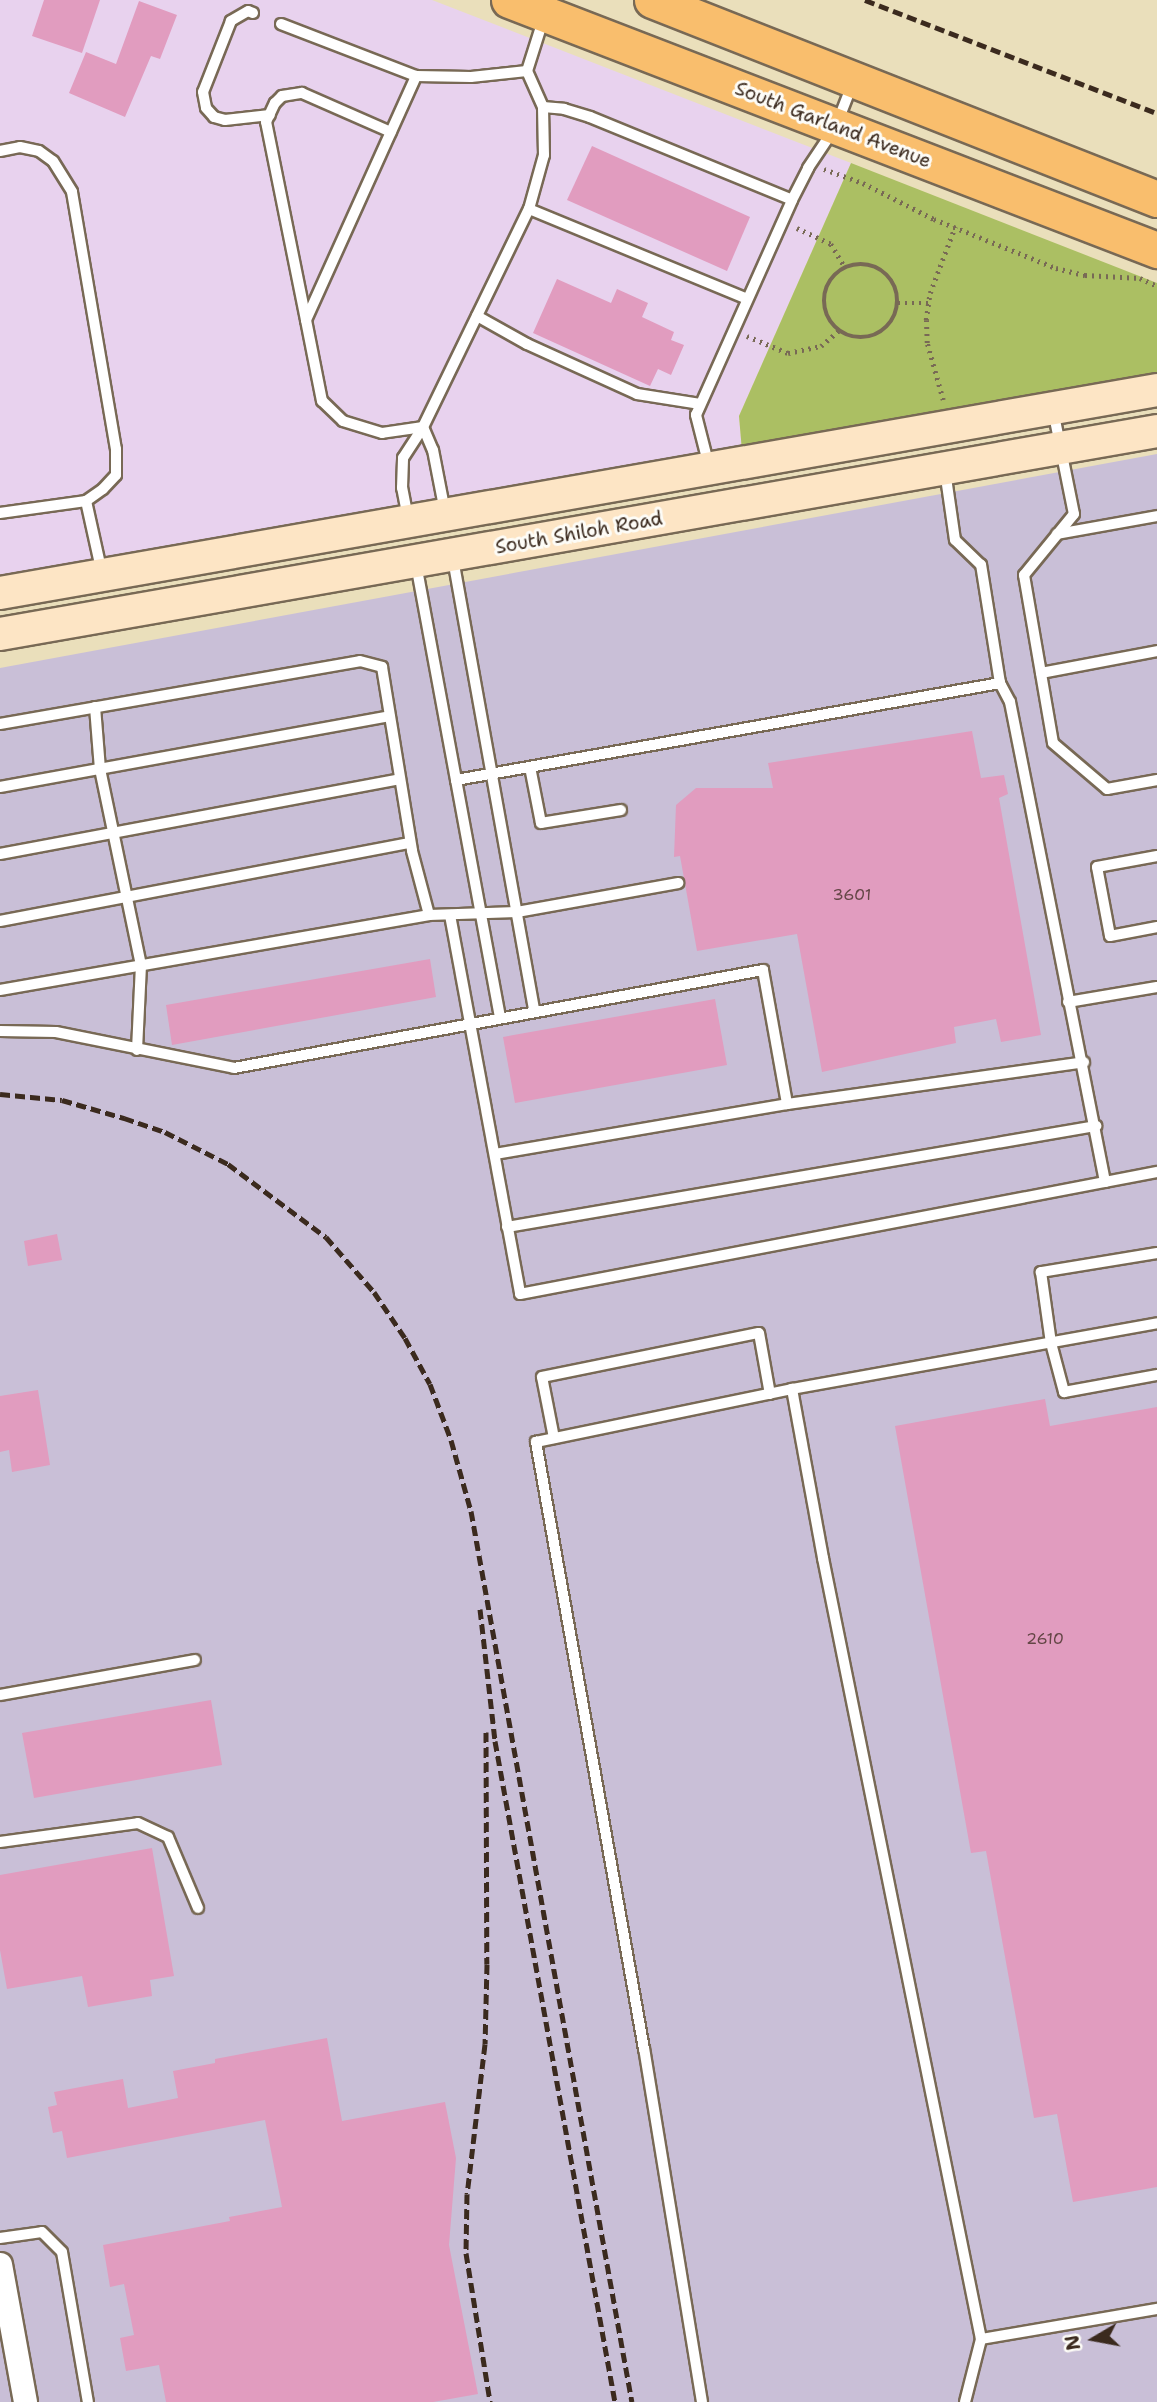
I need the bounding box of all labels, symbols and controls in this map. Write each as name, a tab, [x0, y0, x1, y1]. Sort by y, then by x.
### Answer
street label: South Garland Avenue	[732, 77, 934, 173]
street label: South Shiloh Road	[494, 507, 664, 559]
house number: 3601	[833, 885, 871, 905]
house number: 2610	[1026, 1629, 1064, 1649]
north arrow	[1059, 2304, 1129, 2374]
text: N	[1059, 2333, 1086, 2352]

